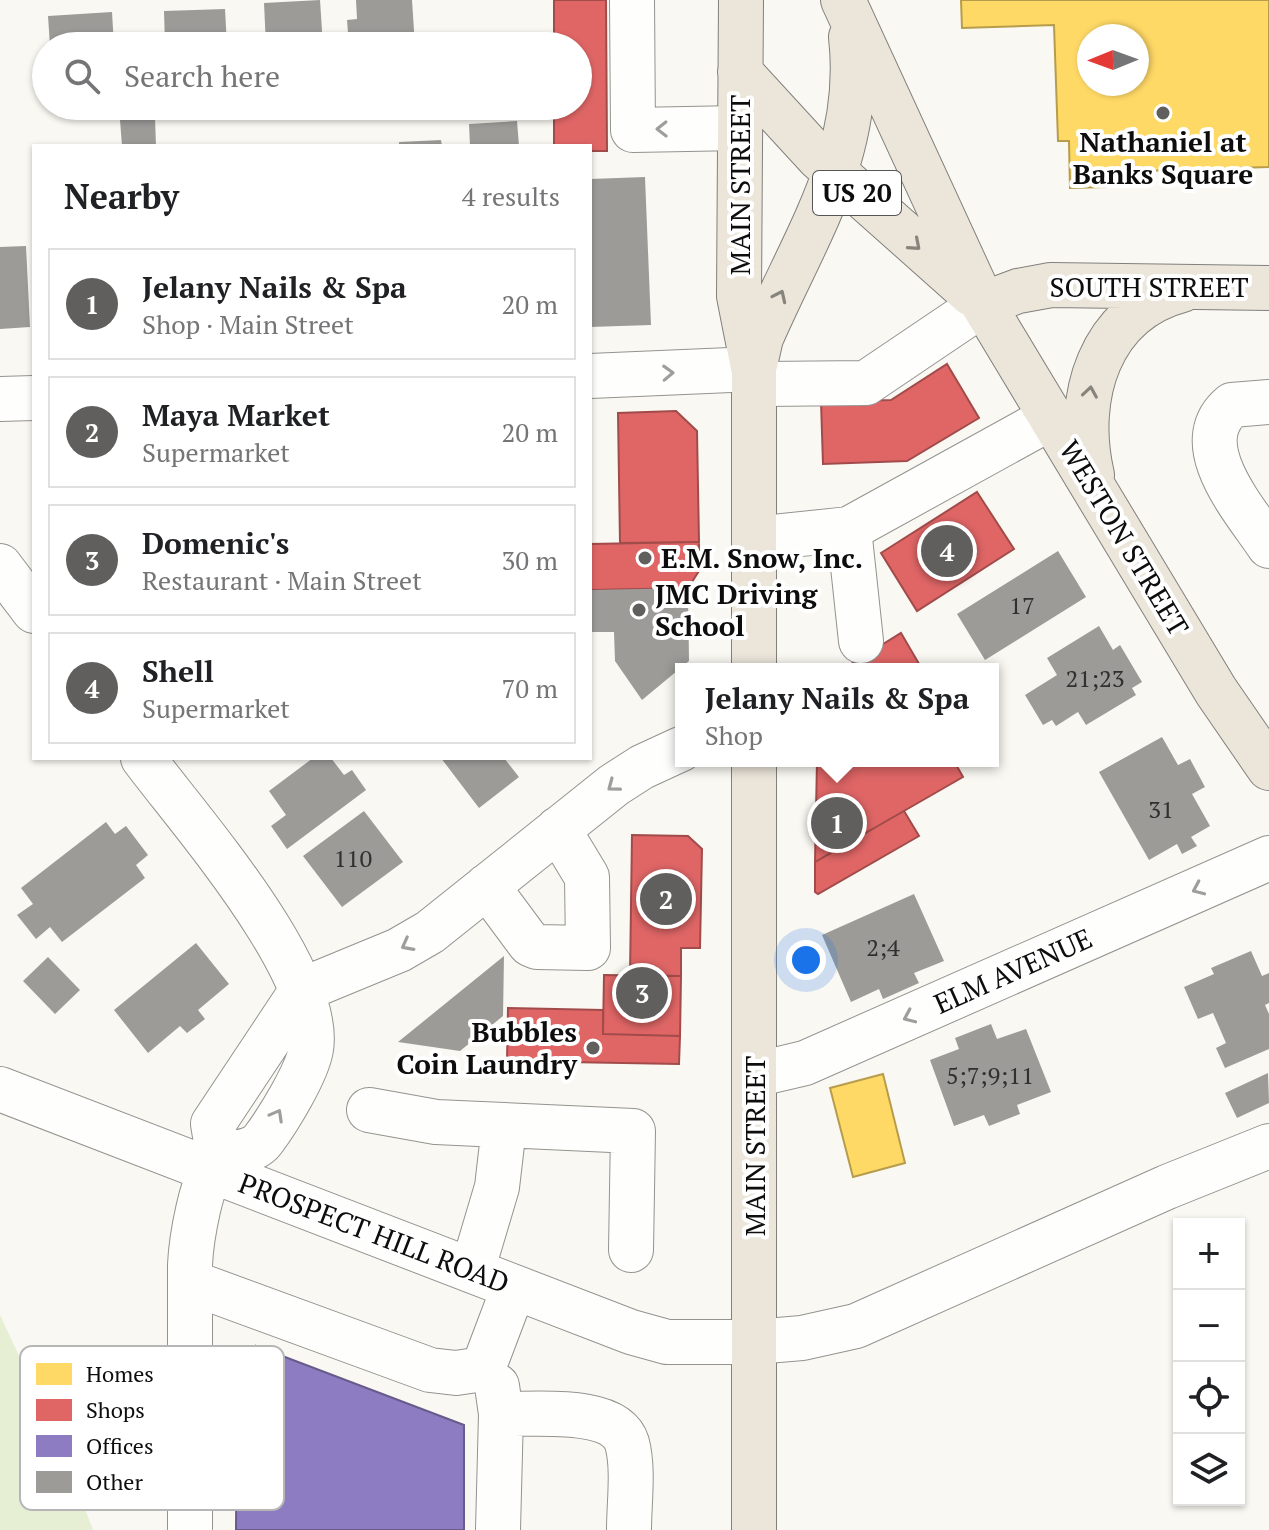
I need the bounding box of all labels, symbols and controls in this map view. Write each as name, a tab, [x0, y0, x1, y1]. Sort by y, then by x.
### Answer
north arrow	[1077, 24, 1149, 96]
search box	[32, 32, 592, 120]
icon: search	[60, 54, 104, 98]
text: Search here	[124, 56, 280, 96]
street label: MAIN STREET	[721, 95, 758, 275]
marker: Nathaniel at Banks Square	[1154, 104, 1172, 122]
one-way arrow	[655, 121, 668, 138]
place label: Nathaniel at Banks Square	[1073, 123, 1253, 192]
road number: US 20	[813, 171, 901, 215]
text: Nearby	[64, 174, 179, 219]
text: 4 results	[462, 179, 560, 213]
one-way arrow	[905, 235, 920, 249]
text: Jelany Nails & Spa	[142, 267, 407, 307]
street label: SOUTH STREET	[1049, 268, 1249, 305]
text: 1	[85, 287, 99, 321]
text: 20 m	[502, 287, 558, 321]
one-way arrow	[770, 290, 786, 305]
text: Shop · Main Street	[142, 307, 354, 341]
one-way arrow	[662, 364, 675, 381]
one-way arrow	[1081, 386, 1098, 399]
text: Maya Market	[142, 395, 330, 435]
text: 2	[85, 415, 99, 449]
text: 20 m	[502, 415, 558, 449]
street label: WESTON STREET	[1051, 433, 1198, 643]
text: Supermarket	[142, 435, 290, 469]
pin: 4	[921, 521, 973, 581]
text: Domenic's	[142, 523, 289, 563]
place label: E.M. Snow, Inc.	[661, 539, 863, 576]
text: 3	[85, 543, 99, 577]
text: 30 m	[502, 543, 558, 577]
marker: E.M. Snow, Inc.	[636, 549, 654, 567]
text: Restaurant · Main Street	[142, 563, 422, 597]
place label: JMC Driving School	[655, 575, 818, 644]
house number: 17	[1009, 589, 1035, 621]
marker: JMC Driving School	[630, 601, 648, 619]
text: Shell	[142, 651, 214, 691]
house number: 21;23	[1065, 662, 1125, 694]
popup	[675, 663, 999, 767]
text: 4	[85, 671, 99, 705]
text: 70 m	[502, 671, 558, 705]
text: Jelany Nails & Spa	[705, 678, 969, 718]
text: Supermarket	[142, 691, 290, 725]
text: Shop	[705, 718, 763, 752]
one-way arrow	[607, 777, 622, 791]
pin: 1	[811, 793, 863, 853]
house number: 31	[1148, 793, 1174, 825]
house number: 110	[334, 842, 372, 874]
pin: 2	[640, 869, 692, 929]
one-way arrow	[1191, 880, 1206, 896]
street label: ELM AVENUE	[928, 919, 1098, 1022]
house number: 2;4	[866, 931, 900, 963]
one-way arrow	[401, 935, 416, 950]
your location	[786, 940, 826, 980]
pin: 3	[616, 963, 668, 1023]
one-way arrow	[902, 1008, 917, 1024]
place label: Bubbles Coin Laundry	[397, 1013, 578, 1082]
marker: Bubbles Coin Laundry	[584, 1039, 602, 1057]
street label: MAIN STREET	[736, 1056, 773, 1236]
house number: 5;7;9;11	[946, 1059, 1034, 1091]
one-way arrow	[267, 1109, 283, 1124]
street label: PROSPECT HILL ROAD	[234, 1164, 515, 1301]
map controls	[1173, 1218, 1245, 1506]
button: +	[1173, 1218, 1245, 1290]
button: −	[1173, 1290, 1245, 1362]
legend	[20, 1346, 284, 1510]
text: Homes	[86, 1359, 154, 1388]
button: locate	[1173, 1362, 1245, 1434]
text: Shops	[86, 1395, 145, 1424]
text: Offices	[86, 1431, 153, 1460]
button: layers	[1173, 1434, 1245, 1506]
text: Other	[86, 1467, 143, 1496]

